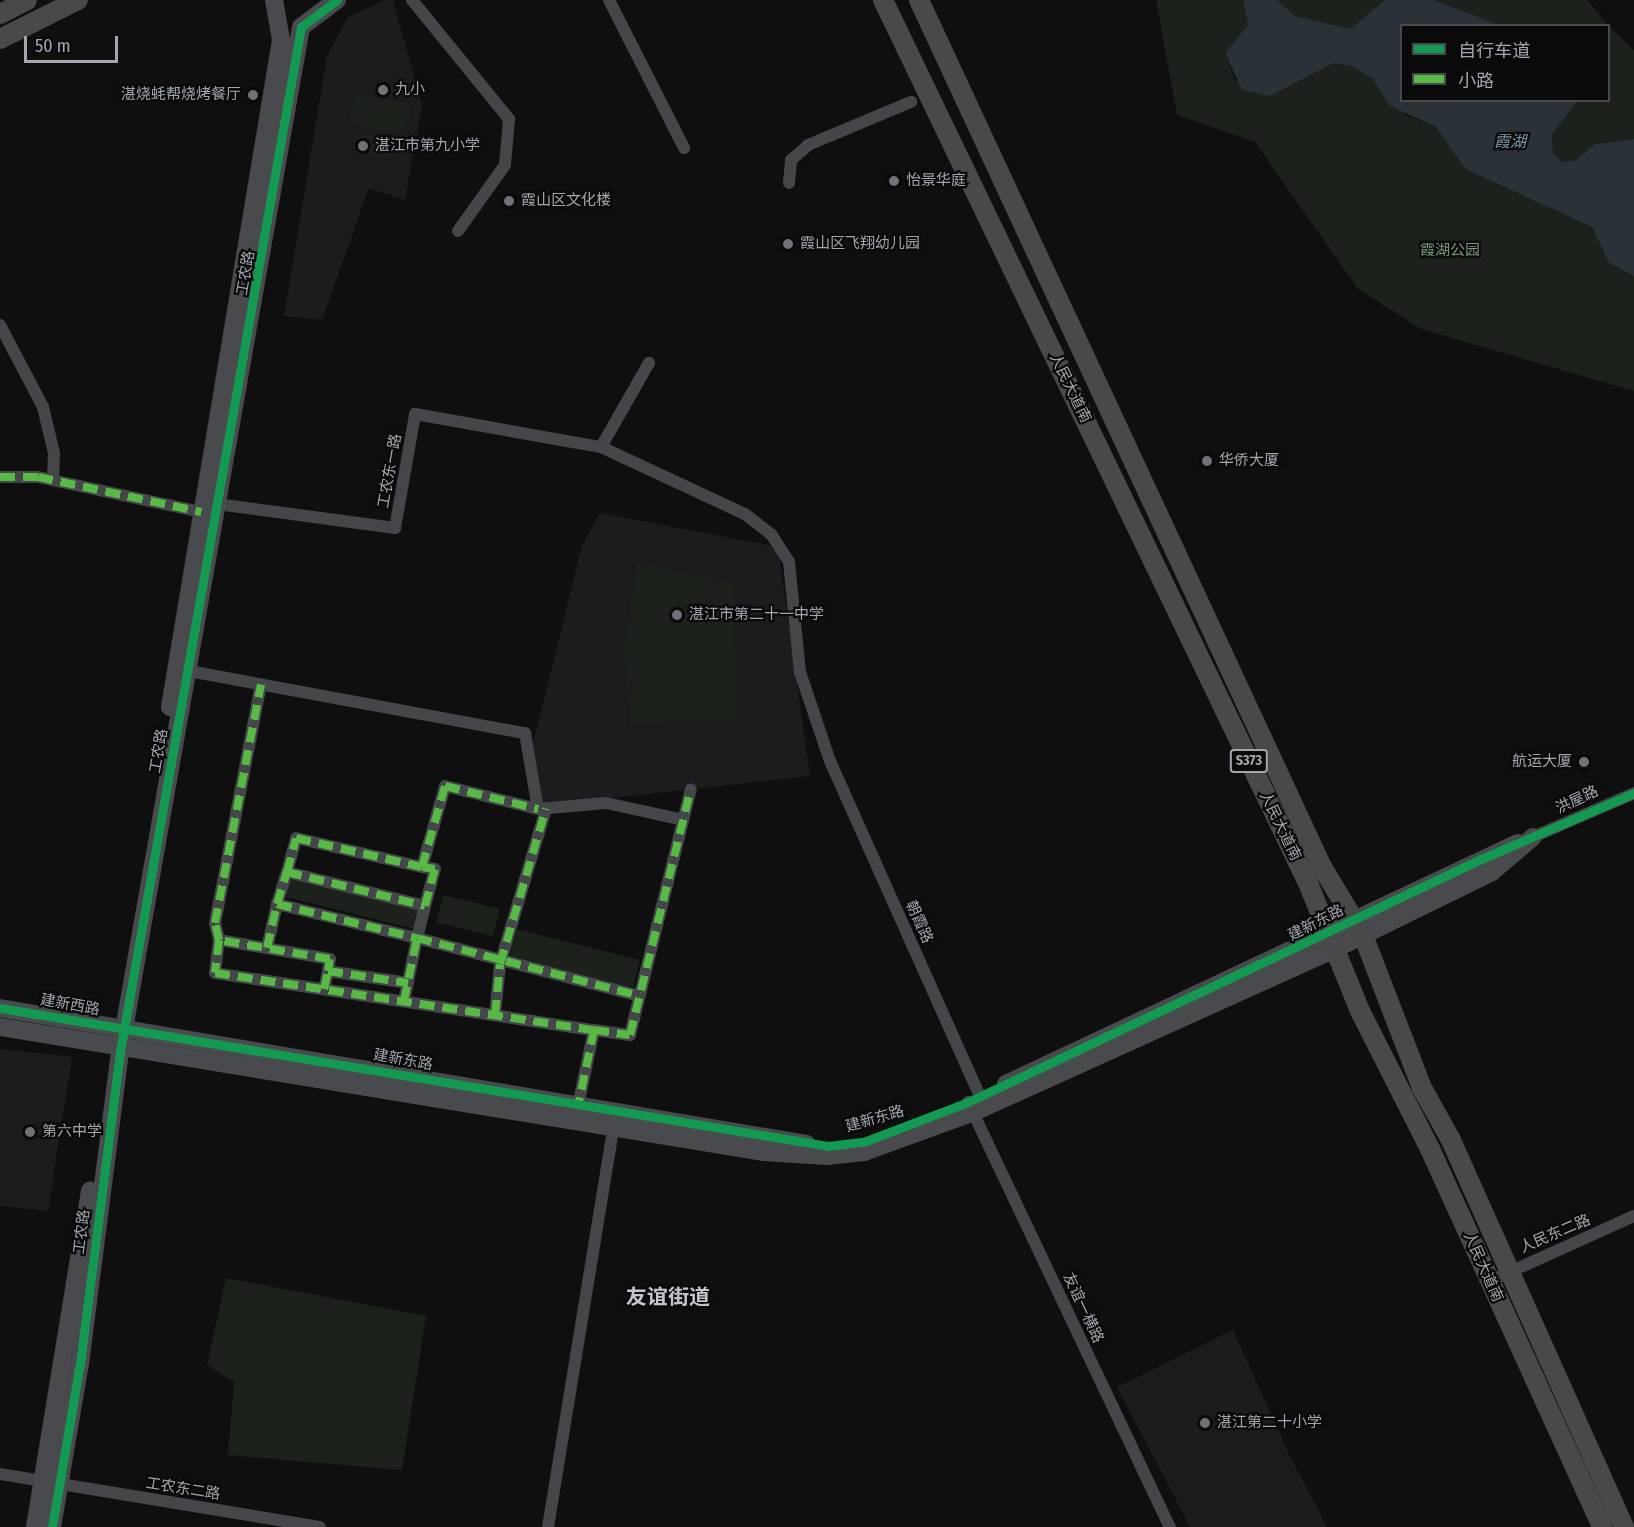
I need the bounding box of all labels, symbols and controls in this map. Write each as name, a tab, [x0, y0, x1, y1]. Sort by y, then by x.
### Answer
scale bar	[27, 24, 122, 62]
legend	[1400, 24, 1610, 102]
text: 50 m	[35, 35, 71, 57]
text: 自行车道	[1458, 40, 1530, 62]
text: 小路	[1458, 70, 1494, 92]
place label: 九小	[395, 81, 425, 99]
marker: 九小	[376, 83, 390, 97]
place label: 湛烧蚝帮烧烤餐厅	[121, 86, 241, 104]
marker: 湛烧蚝帮烧烤餐厅	[246, 88, 260, 102]
water label: 霞湖	[1494, 132, 1526, 152]
place label: 湛江市第九小学	[375, 137, 480, 155]
marker: 湛江市第九小学	[356, 139, 370, 153]
place label: 怡景华庭	[906, 172, 966, 190]
marker: 怡景华庭	[887, 174, 901, 188]
place label: 霞山区文化楼	[521, 192, 611, 210]
marker: 霞山区文化楼	[502, 194, 516, 208]
place label: 霞山区飞翔幼儿园	[800, 235, 920, 253]
marker: 霞山区飞翔幼儿园	[781, 237, 795, 251]
park label: 霞湖公园	[1420, 242, 1480, 260]
street label: 工农路	[233, 249, 259, 297]
street label: 人民大道南	[1045, 350, 1095, 426]
street label: 工农东一路	[375, 433, 405, 509]
place label: 华侨大厦	[1219, 452, 1279, 470]
marker: 华侨大厦	[1200, 454, 1214, 468]
place label: 湛江市第二十一中学	[689, 606, 824, 624]
marker: 湛江市第二十一中学	[670, 608, 684, 622]
street label: 工农路	[146, 727, 172, 775]
road number: S373	[1230, 750, 1268, 772]
place label: 航运大厦	[1512, 753, 1572, 771]
marker: 航运大厦	[1577, 755, 1591, 769]
street label: 洪屋路	[1553, 782, 1601, 818]
street label: 人民大道南	[1255, 788, 1305, 864]
street label: 朝霞路	[902, 898, 936, 946]
street label: 建新东路	[1285, 901, 1347, 945]
street label: 建新西路	[39, 991, 101, 1019]
street label: 建新东路	[372, 1046, 434, 1074]
street label: 建新东路	[844, 1102, 906, 1136]
place label: 第六中学	[42, 1123, 102, 1141]
marker: 第六中学	[23, 1125, 37, 1139]
street label: 工农路	[70, 1209, 94, 1255]
street label: 人民东二路	[1517, 1211, 1593, 1257]
street label: 人民大道南	[1460, 1229, 1506, 1305]
street label: 友谊一横路	[1059, 1270, 1107, 1346]
district label: 友谊街道	[626, 1284, 710, 1310]
place label: 湛江第二十小学	[1217, 1414, 1322, 1432]
marker: 湛江第二十小学	[1198, 1416, 1212, 1430]
street label: 工农东二路	[145, 1474, 221, 1504]

